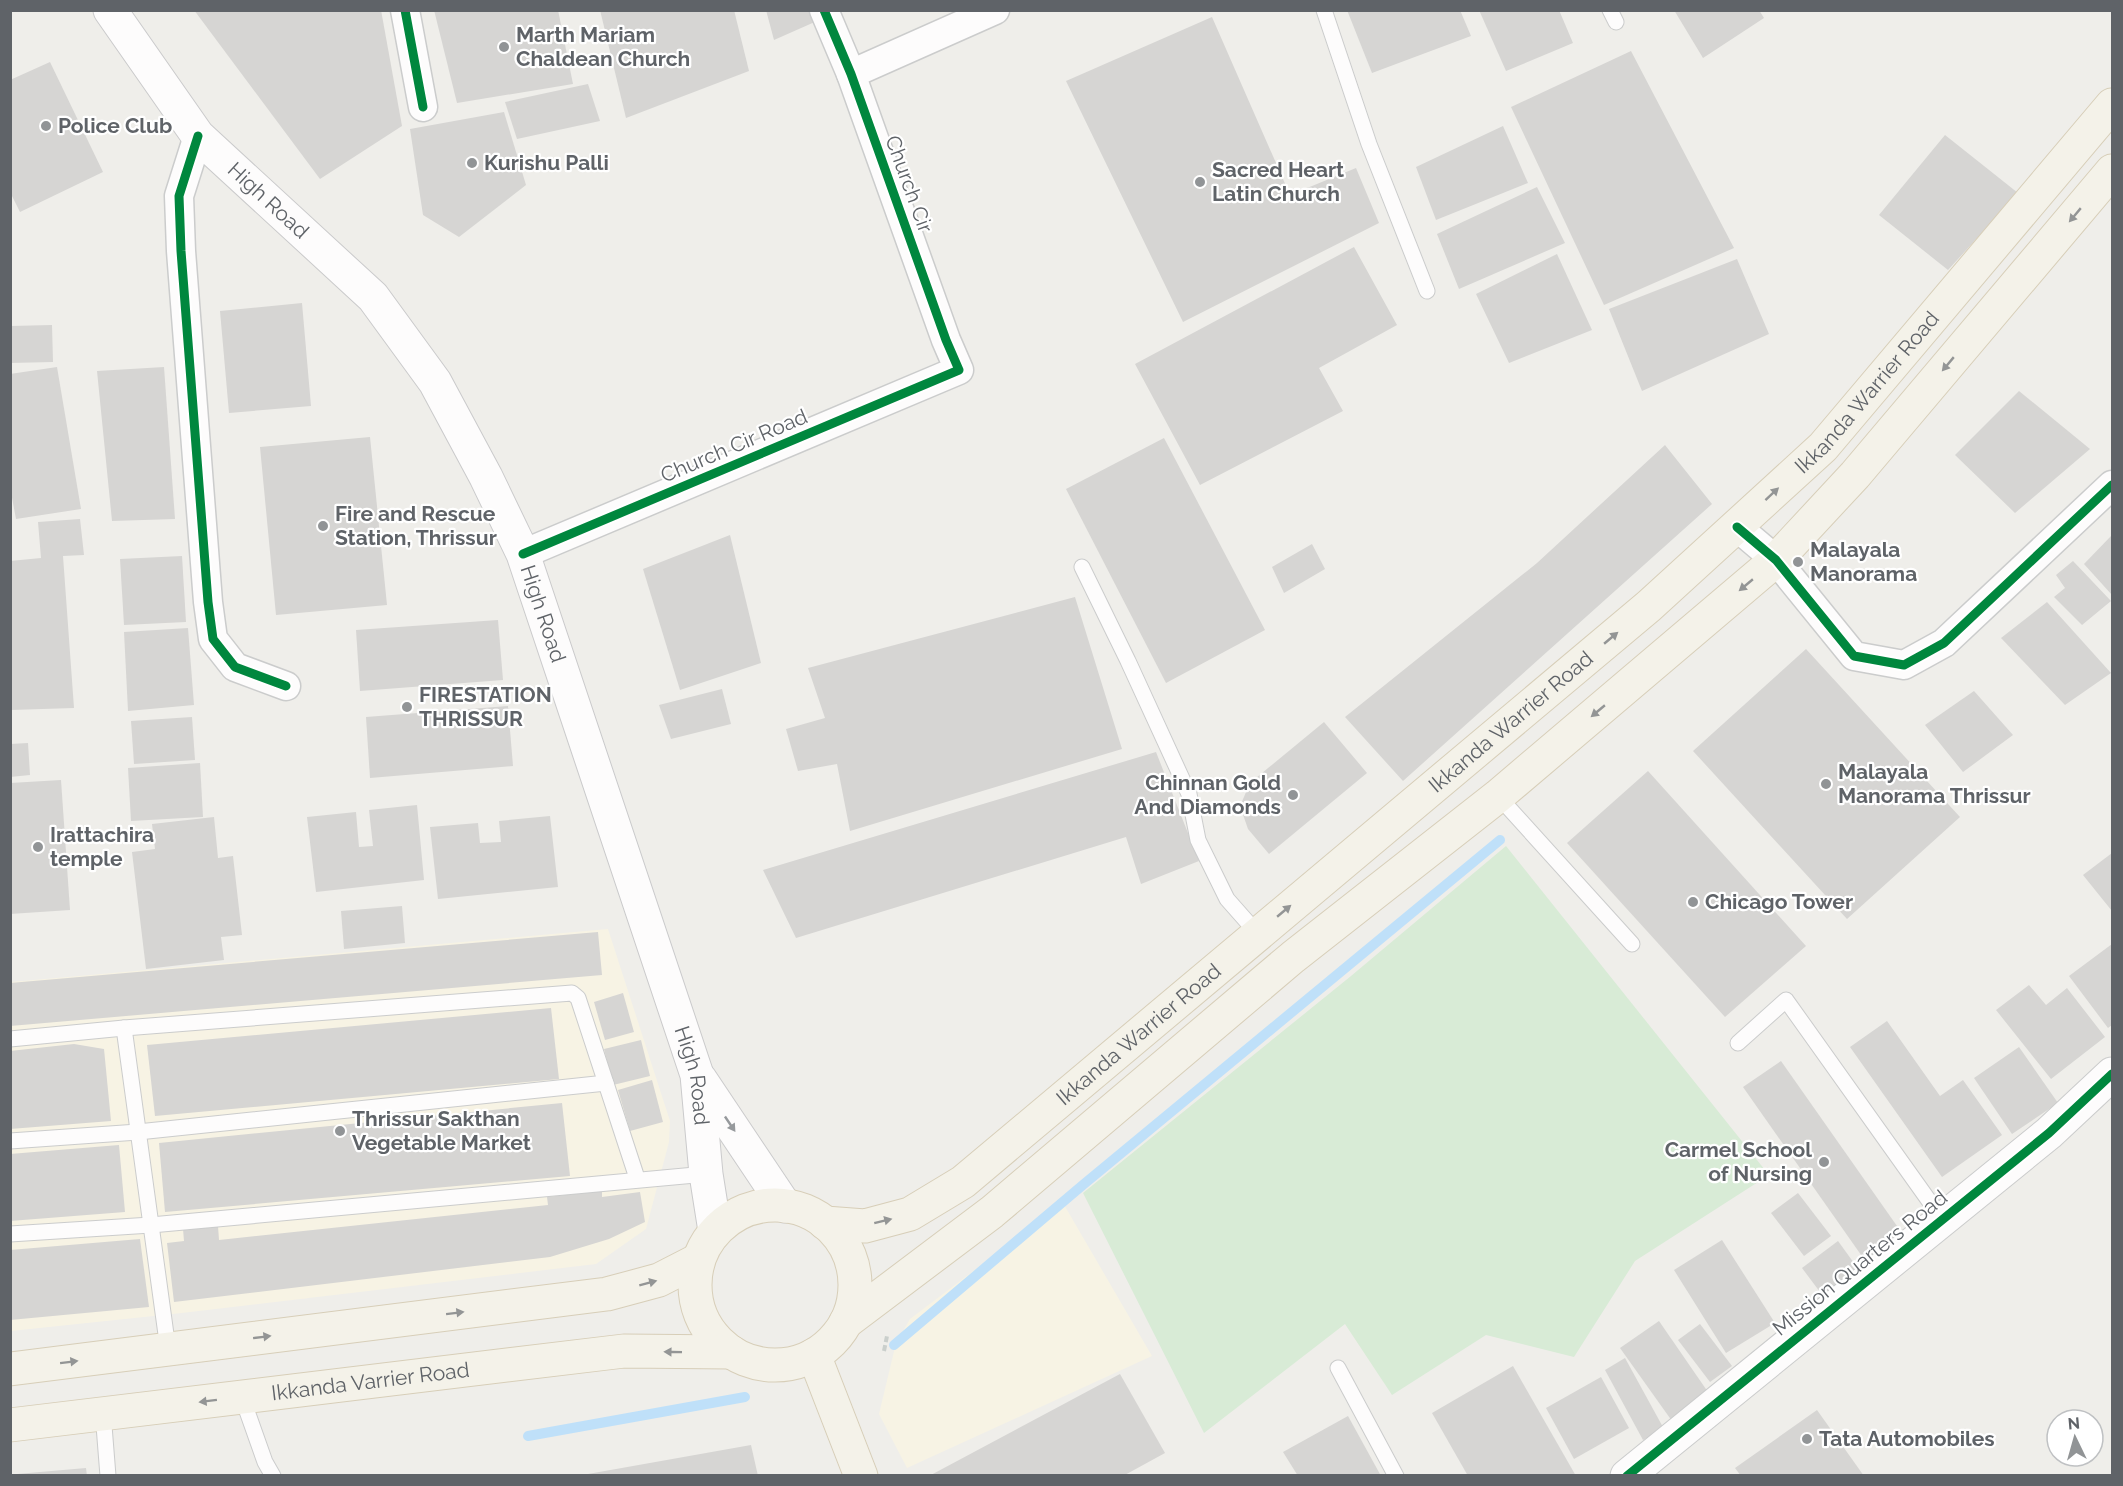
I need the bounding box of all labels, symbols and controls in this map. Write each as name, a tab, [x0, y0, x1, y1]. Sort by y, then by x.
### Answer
place label: Marth Mariam Chaldean Church	[516, 22, 690, 71]
marker: Marth Mariam Chaldean Church	[497, 40, 511, 54]
place label: Police Club	[58, 113, 172, 138]
marker: Police Club	[39, 119, 53, 133]
street label: Church Cir	[880, 132, 939, 236]
place label: Kurishu Palli	[484, 150, 609, 175]
marker: Kurishu Palli	[465, 156, 479, 170]
street label: High Road	[223, 157, 314, 244]
place label: Sacred Heart Latin Church	[1212, 157, 1344, 206]
marker: Sacred Heart Latin Church	[1193, 175, 1207, 189]
one-way arrow	[2068, 207, 2081, 223]
street label: Ikkanda Warrier Road	[1789, 306, 1944, 478]
one-way arrow	[1942, 356, 1955, 372]
street label: Church Cir Road	[657, 403, 811, 488]
one-way arrow	[1764, 488, 1779, 501]
place label: Fire and Rescue Station, Thrissur	[335, 501, 497, 550]
marker: Fire and Rescue Station, Thrissur	[316, 519, 330, 533]
place label: Malayala Manorama	[1810, 537, 1917, 586]
marker: Malayala Manorama	[1791, 555, 1805, 569]
street label: High Road	[516, 562, 571, 666]
one-way arrow	[1739, 578, 1754, 591]
one-way arrow	[1603, 632, 1618, 645]
street label: Ikkanda Warrier Road	[1423, 645, 1598, 798]
place label: FIRESTATION THRISSUR	[419, 682, 552, 731]
marker: FIRESTATION THRISSUR	[400, 700, 414, 714]
one-way arrow	[1590, 705, 1606, 718]
place label: Malayala Manorama Thrissur	[1838, 759, 2031, 808]
place label: Chinnan Gold And Diamonds	[1134, 770, 1281, 819]
marker: Malayala Manorama Thrissur	[1819, 777, 1833, 791]
marker: Chinnan Gold And Diamonds	[1286, 788, 1300, 802]
place label: Irattachira temple	[50, 822, 154, 871]
marker: Irattachira temple	[31, 840, 45, 854]
place label: Chicago Tower	[1705, 889, 1853, 914]
marker: Chicago Tower	[1686, 895, 1700, 909]
one-way arrow	[1276, 905, 1291, 918]
street label: Ikkanda Warrier Road	[1051, 958, 1226, 1110]
street label: High Road	[670, 1023, 715, 1126]
place label: Thrissur Sakthan Vegetable Market	[352, 1106, 531, 1155]
one-way arrow	[724, 1116, 735, 1132]
marker: Thrissur Sakthan Vegetable Market	[333, 1124, 347, 1138]
place label: Carmel School of Nursing	[1665, 1137, 1812, 1186]
marker: Carmel School of Nursing	[1817, 1155, 1831, 1169]
street label: Mission Quarters Road	[1767, 1184, 1952, 1341]
one-way arrow	[874, 1216, 892, 1225]
one-way arrow	[639, 1278, 657, 1287]
one-way arrow	[446, 1308, 465, 1318]
one-way arrow	[253, 1333, 272, 1342]
one-way arrow	[663, 1347, 682, 1357]
one-way arrow	[59, 1357, 78, 1367]
street label: Ikkanda Varrier Road	[270, 1357, 471, 1405]
one-way arrow	[198, 1396, 217, 1406]
north arrow	[2045, 1408, 2105, 1468]
text: N	[2067, 1414, 2081, 1434]
place label: Tata Automobiles	[1819, 1426, 1995, 1451]
marker: Tata Automobiles	[1800, 1432, 1814, 1446]

